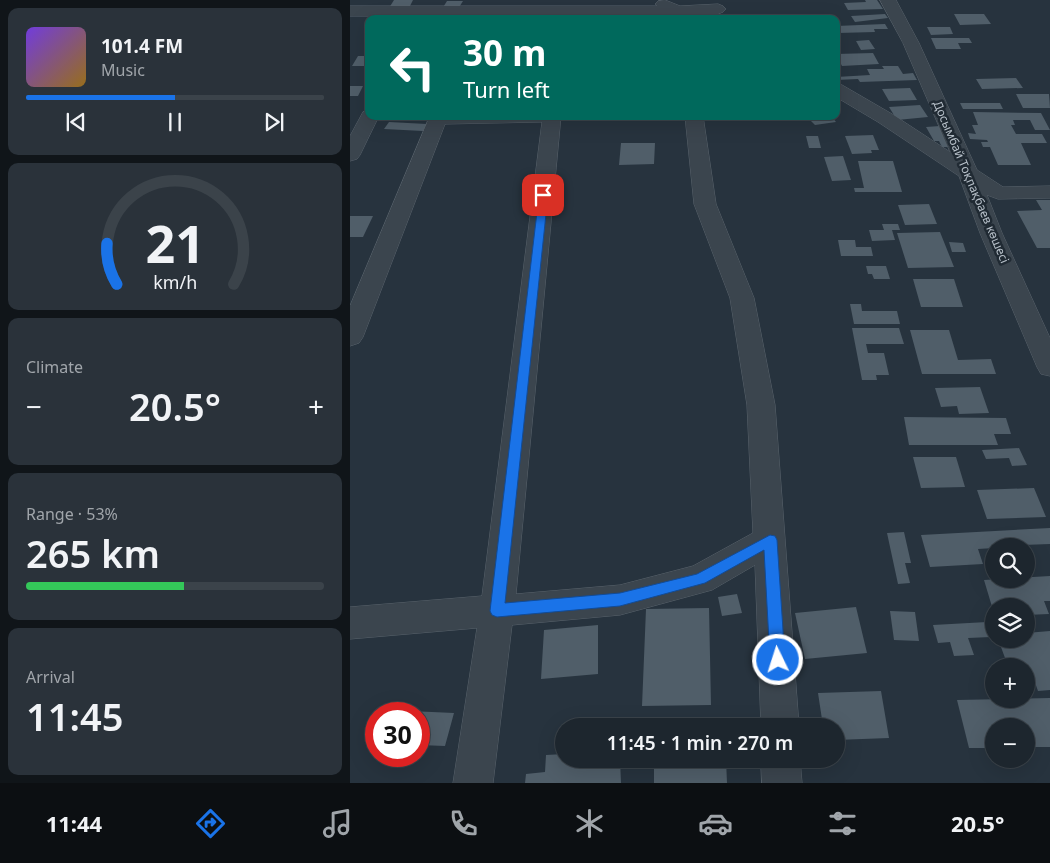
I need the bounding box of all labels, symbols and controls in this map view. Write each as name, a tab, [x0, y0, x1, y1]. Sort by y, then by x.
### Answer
text: 30 m	[463, 29, 546, 76]
text: 101.4 FM	[101, 33, 183, 59]
icon: left	[380, 35, 445, 100]
text: Music	[101, 59, 145, 81]
text: Turn left	[463, 74, 550, 104]
street label: Досымбай Тоқпақбаев көшесі	[929, 98, 1014, 266]
icon: previous	[62, 108, 90, 136]
icon: pause	[161, 108, 189, 136]
icon: next	[260, 108, 288, 136]
pin	[522, 174, 564, 216]
icon: arrive	[529, 181, 557, 209]
text: 21	[145, 207, 205, 278]
text: km/h	[153, 270, 197, 294]
text: Climate	[26, 356, 83, 378]
text: 20.5°	[129, 380, 221, 432]
text: −	[26, 387, 42, 425]
text: +	[308, 387, 324, 425]
text: Range · 53%	[26, 503, 118, 525]
text: 265 km	[26, 527, 160, 579]
map controls	[985, 538, 1035, 768]
button: search	[985, 538, 1035, 588]
button: layers	[985, 598, 1035, 648]
position arrow	[751, 633, 803, 685]
button: +	[985, 658, 1035, 708]
text: Arrival	[26, 666, 75, 688]
text: 11:45	[26, 690, 123, 742]
speed limit sign: 30	[365, 702, 430, 767]
button: −	[985, 718, 1035, 768]
text: 11:45 · 1 min · 270 m	[607, 730, 793, 756]
icon: directions	[193, 806, 228, 841]
icon: music	[320, 806, 355, 841]
icon: phone	[446, 806, 481, 841]
icon: climate	[572, 806, 607, 841]
icon: car	[698, 806, 733, 841]
icon: filters	[825, 806, 860, 841]
text: 11:44	[46, 808, 102, 838]
text: 20.5°	[951, 808, 1004, 838]

